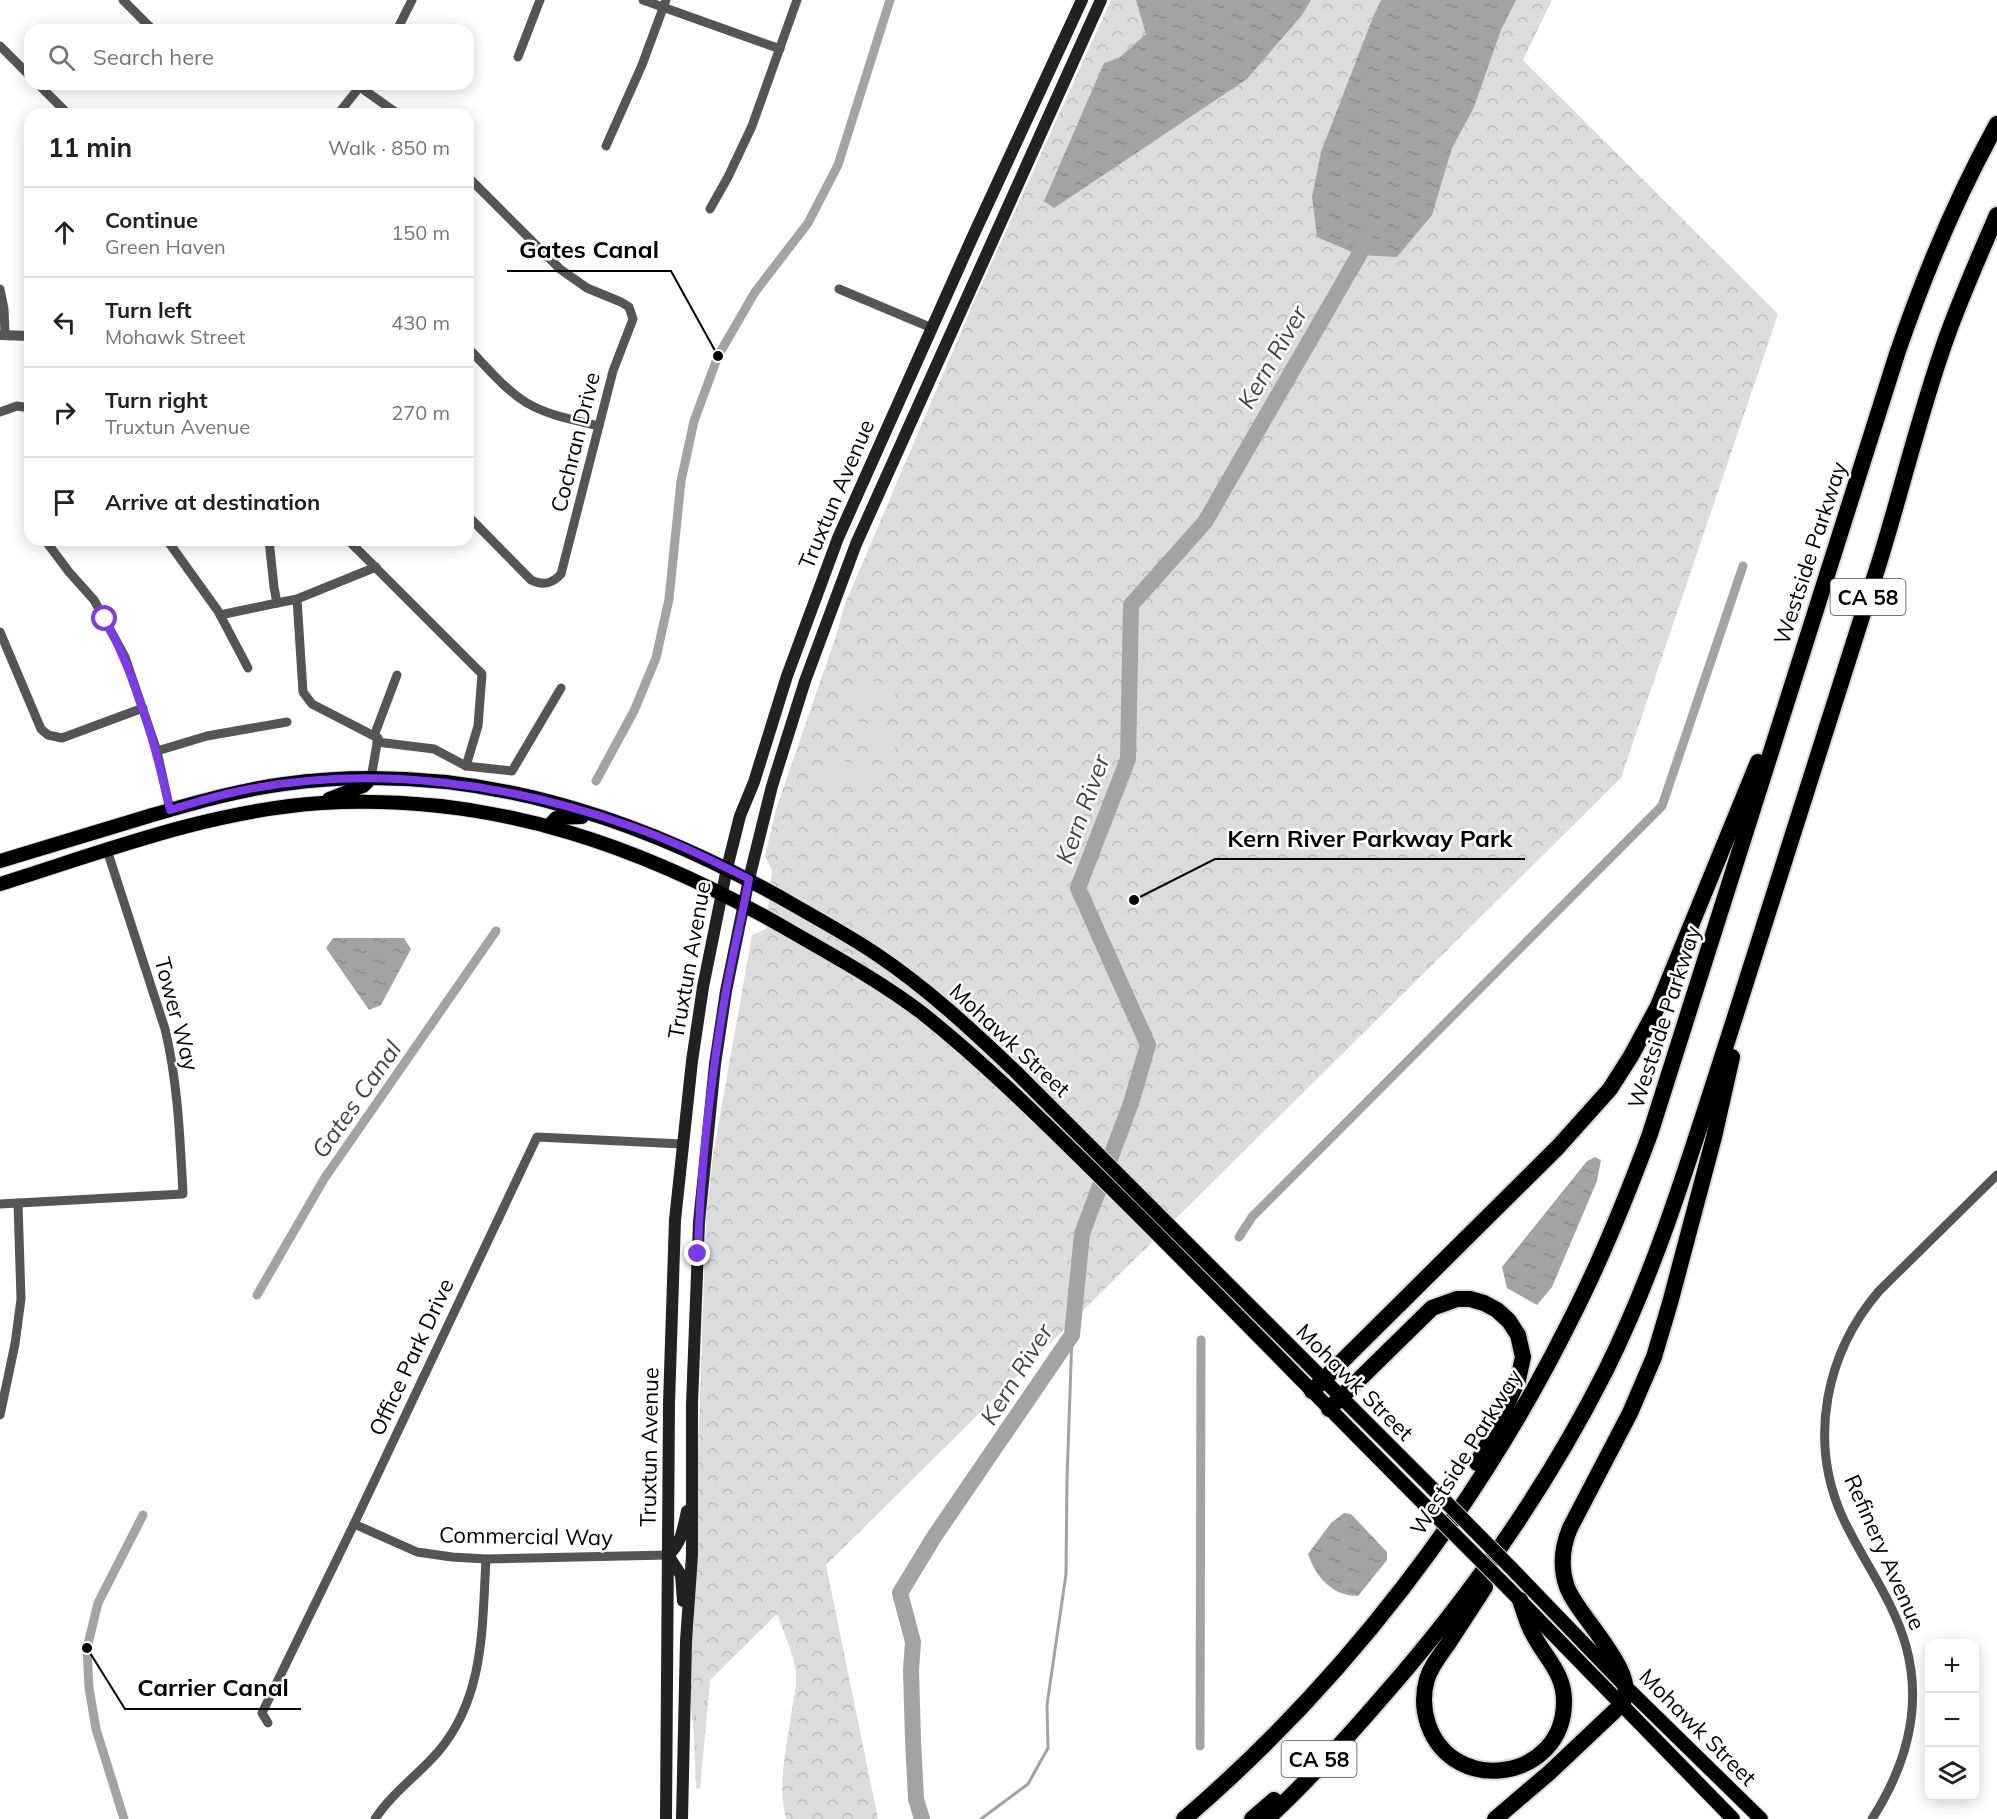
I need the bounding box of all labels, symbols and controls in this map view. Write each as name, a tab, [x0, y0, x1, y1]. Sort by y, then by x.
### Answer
search box	[24, 24, 474, 90]
icon: search	[45, 41, 78, 74]
text: Search here	[93, 43, 214, 71]
text: 11 min	[48, 131, 132, 164]
text: Walk · 850 m	[328, 135, 450, 160]
text: Continue	[105, 206, 198, 234]
icon: ahead	[48, 216, 81, 249]
text: 150 m	[391, 220, 450, 245]
callout: Gates Canal	[507, 229, 671, 271]
text: Green Haven	[105, 234, 226, 259]
text: Gates Canal	[519, 234, 659, 264]
text: Turn left	[105, 296, 192, 324]
water label: Kern River	[1231, 299, 1314, 414]
icon: left	[48, 306, 81, 339]
text: 430 m	[391, 310, 450, 335]
text: Mohawk Street	[105, 324, 245, 349]
street label: Cochran Drive	[544, 369, 606, 515]
text: Turn right	[105, 386, 208, 414]
icon: right	[48, 396, 81, 429]
text: 270 m	[391, 400, 450, 425]
text: Truxtun Avenue	[105, 414, 250, 439]
street label: Truxtun Avenue	[792, 415, 880, 573]
street label: Westside Parkway	[1767, 458, 1853, 648]
icon: arrive	[48, 486, 81, 519]
text: Arrive at destination	[105, 488, 320, 516]
road number: CA 58	[1830, 579, 1906, 615]
route start	[91, 605, 117, 631]
water label: Kern River	[1048, 749, 1116, 868]
callout: Kern River Parkway Park	[1215, 817, 1525, 859]
text: Kern River Parkway Park	[1227, 823, 1513, 853]
street label: Truxtun Avenue	[661, 879, 717, 1041]
street label: Westside Parkway	[1621, 922, 1707, 1112]
street label: Tower Way	[148, 954, 206, 1074]
street label: Mohawk Street	[944, 977, 1076, 1103]
water label: Gates Canal	[305, 1034, 407, 1163]
route end	[684, 1240, 710, 1266]
street label: Office Park Drive	[362, 1274, 460, 1440]
water label: Kern River	[973, 1317, 1060, 1430]
street label: Mohawk Street	[1290, 1317, 1420, 1447]
street label: Westside Parkway	[1404, 1364, 1528, 1540]
street label: Truxtun Avenue	[634, 1367, 664, 1527]
street label: Refinery Avenue	[1838, 1470, 1932, 1634]
street label: Commercial Way	[439, 1520, 613, 1552]
map controls	[1925, 1639, 1979, 1801]
button: +	[1925, 1639, 1979, 1693]
street label: Mohawk Street	[1633, 1662, 1763, 1792]
callout: Carrier Canal	[125, 1667, 301, 1709]
text: Carrier Canal	[137, 1672, 289, 1702]
button: −	[1925, 1693, 1979, 1747]
road number: CA 58	[1282, 1741, 1356, 1777]
button: layers	[1925, 1747, 1979, 1801]

